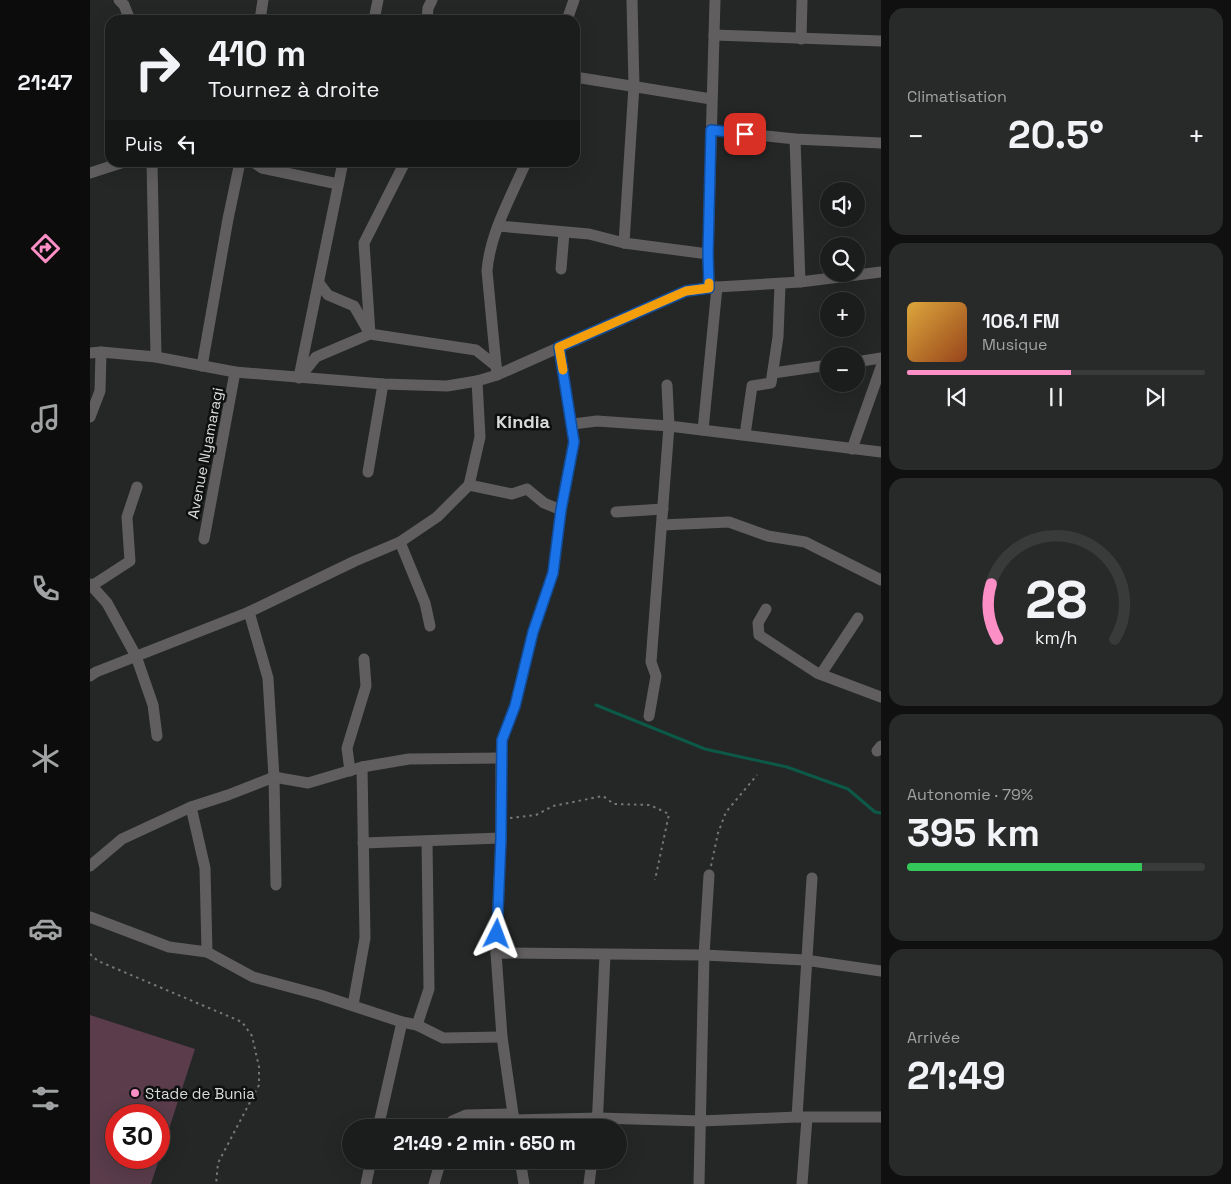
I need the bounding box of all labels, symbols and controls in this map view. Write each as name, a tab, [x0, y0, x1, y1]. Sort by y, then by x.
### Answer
text: 410 m	[208, 32, 306, 76]
icon: right	[125, 35, 190, 100]
text: 21:47	[18, 68, 72, 96]
text: Tournez à droite	[208, 75, 379, 103]
text: Climatisation	[907, 86, 1007, 107]
text: 20.5°	[1008, 111, 1104, 159]
pin	[724, 113, 766, 155]
text: −	[907, 118, 924, 154]
text: +	[1188, 118, 1205, 154]
icon: arrive	[731, 120, 759, 148]
icon: left	[173, 130, 201, 158]
text: Puis	[125, 132, 163, 157]
map controls	[820, 182, 865, 392]
button: sound	[820, 182, 865, 227]
icon: directions	[28, 231, 63, 266]
button: search	[820, 237, 865, 282]
button: +	[820, 292, 865, 337]
text: 106.1 FM	[982, 309, 1060, 334]
text: Musique	[982, 334, 1048, 355]
button: −	[820, 347, 865, 392]
icon: previous	[943, 383, 971, 411]
icon: pause	[1042, 383, 1070, 411]
icon: next	[1141, 383, 1169, 411]
street label: Avenue Nyamaragi	[183, 386, 227, 520]
icon: music	[28, 401, 63, 436]
district label: Kindia	[496, 410, 551, 433]
text: 28	[1025, 567, 1087, 633]
icon: phone	[28, 571, 63, 606]
text: km/h	[1035, 626, 1077, 649]
icon: climate	[28, 741, 63, 776]
text: Autonomie · 79%	[907, 784, 1033, 805]
text: 395 km	[907, 809, 1040, 857]
position arrow	[470, 907, 522, 959]
icon: car	[28, 911, 63, 946]
text: Arrivée	[907, 1027, 960, 1048]
text: 21:49	[907, 1052, 1006, 1100]
icon: filters	[28, 1081, 63, 1116]
place label: Stade de Bunia	[145, 1084, 255, 1103]
marker: Stade de Bunia	[129, 1087, 141, 1099]
speed limit sign: 30	[105, 1104, 170, 1169]
text: 21:49 · 2 min · 650 m	[393, 1131, 576, 1156]

